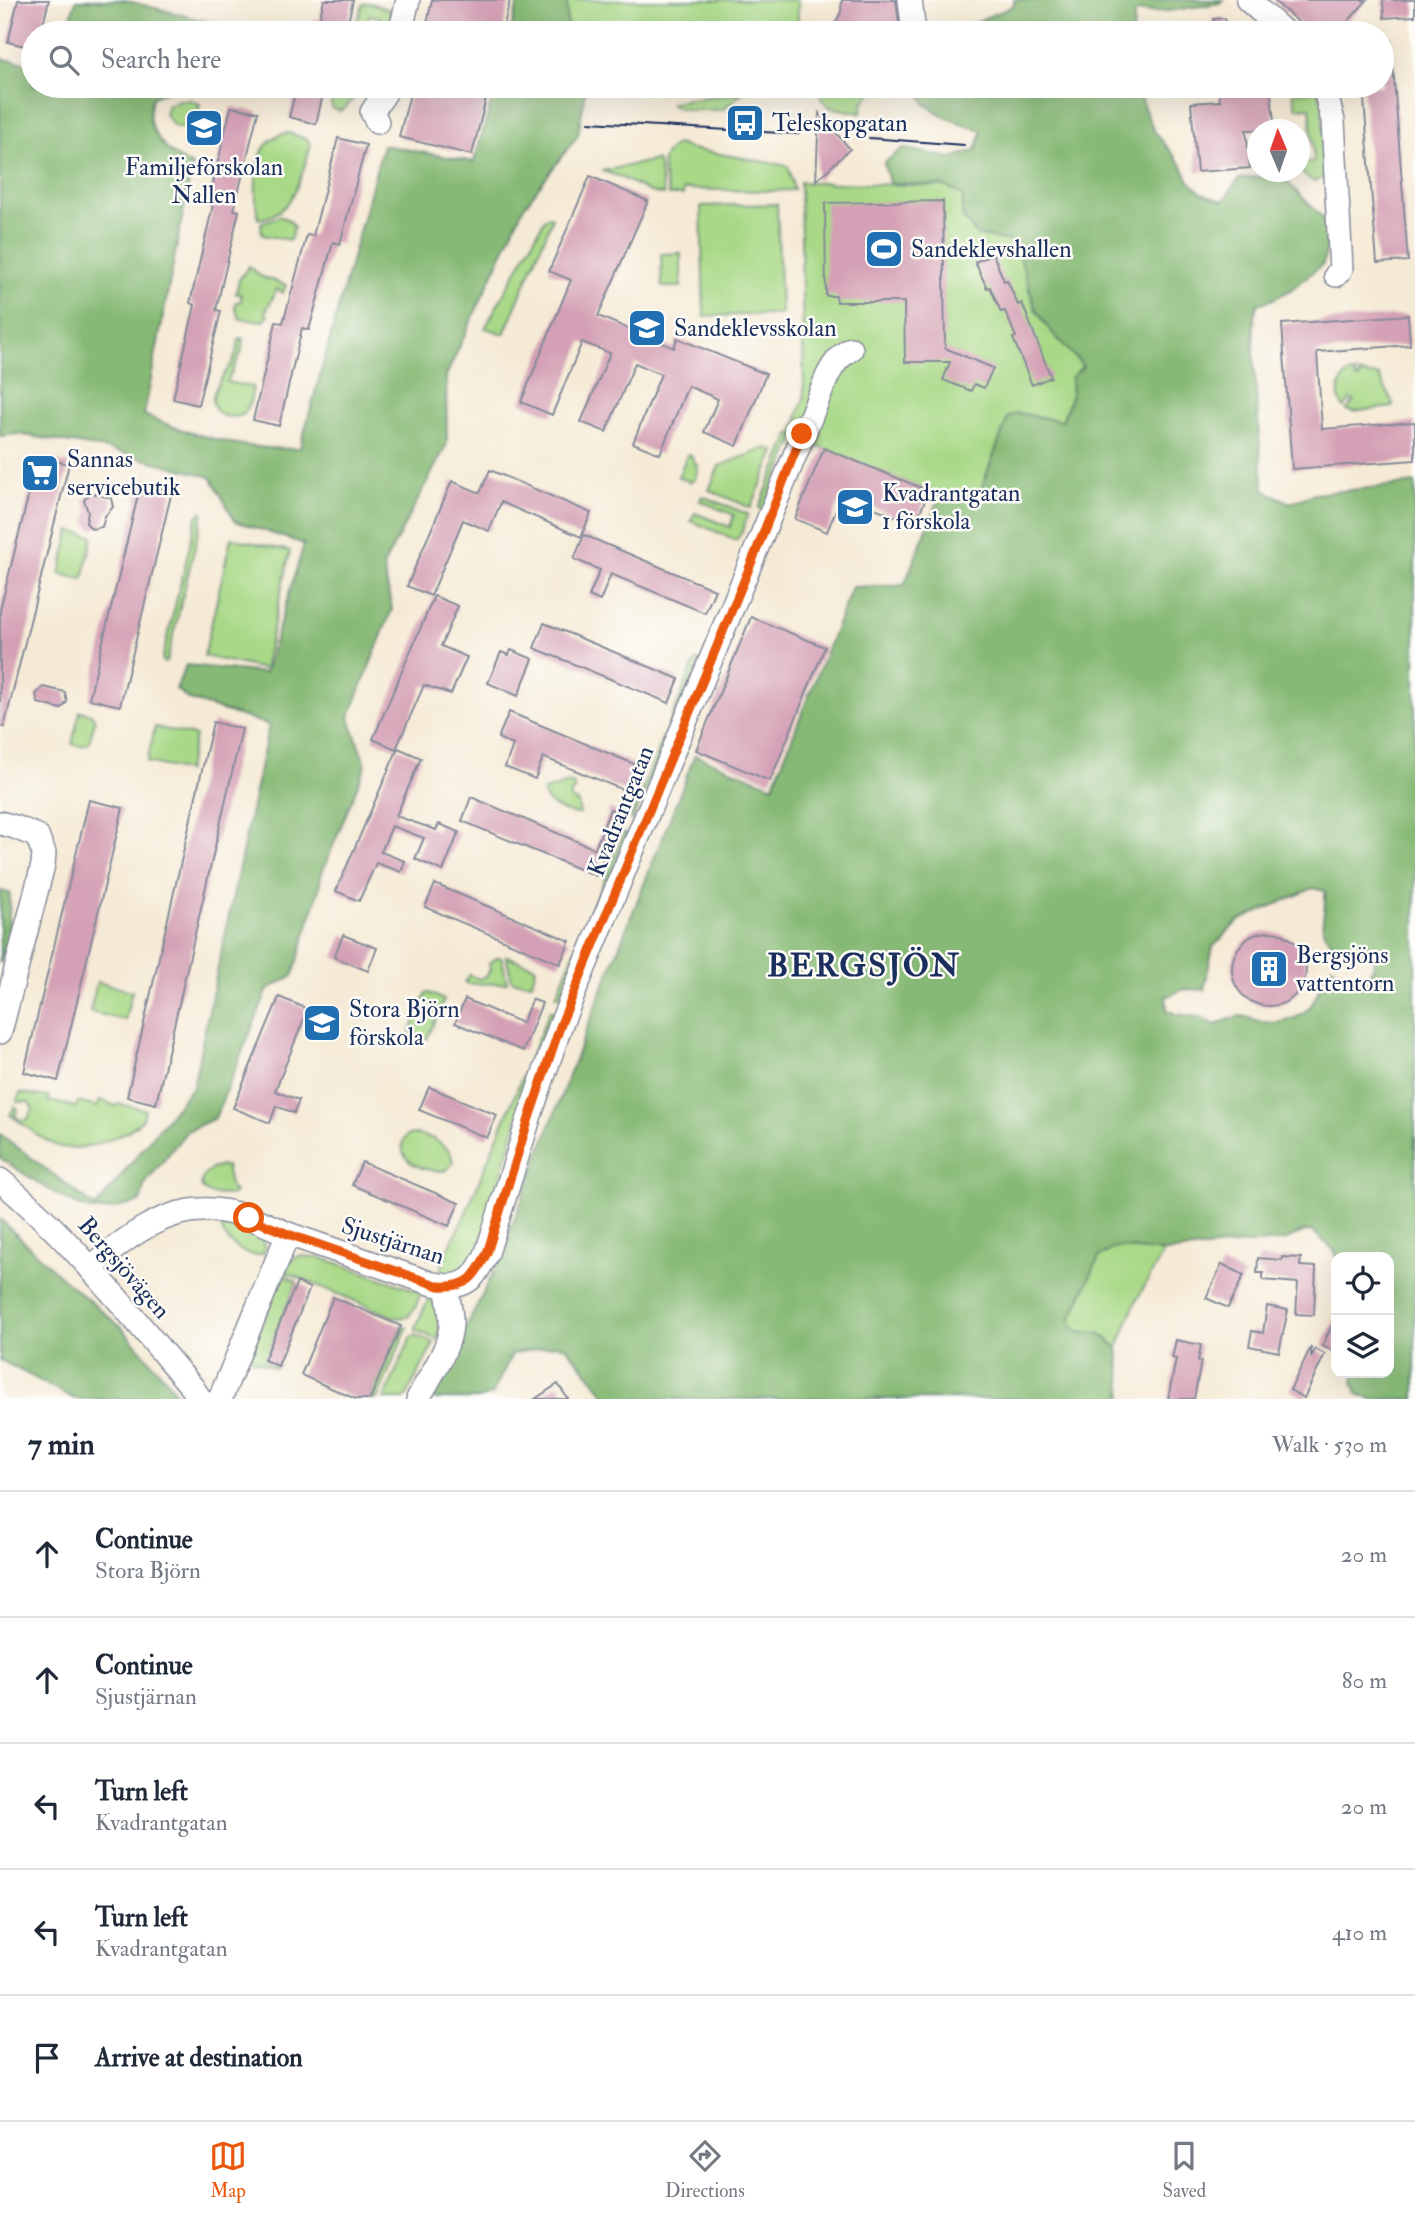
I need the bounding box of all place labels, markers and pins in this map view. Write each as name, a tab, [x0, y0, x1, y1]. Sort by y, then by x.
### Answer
bus stop icon: Teleskopgatan	[724, 102, 766, 144]
school or university icon: Familjeförskolan Nallen	[183, 107, 225, 149]
place label: Teleskopgatan	[772, 108, 908, 139]
place label: Familjeförskolan Nallen	[125, 152, 283, 211]
sports icon: Sandeklevshallen	[863, 228, 905, 270]
place label: Sandeklevshallen	[911, 234, 1072, 265]
school or university icon: Sandeklevsskolan	[626, 307, 668, 349]
place label: Sandeklevsskolan	[674, 313, 837, 344]
place label: Sannas servicebutik	[67, 444, 181, 503]
supermarket icon: Sannas servicebutik	[19, 452, 61, 494]
place label: Kvadrantgatan 1 förskola	[882, 478, 1020, 537]
school or university icon: Kvadrantgatan 1 förskola	[834, 486, 876, 528]
place label: Bergsjöns vattentorn	[1295, 940, 1395, 999]
building icon: Bergsjöns vattentorn	[1248, 948, 1290, 990]
place label: Stora Björn förskola	[349, 994, 460, 1053]
school or university icon: Stora Björn förskola	[301, 1002, 343, 1044]

